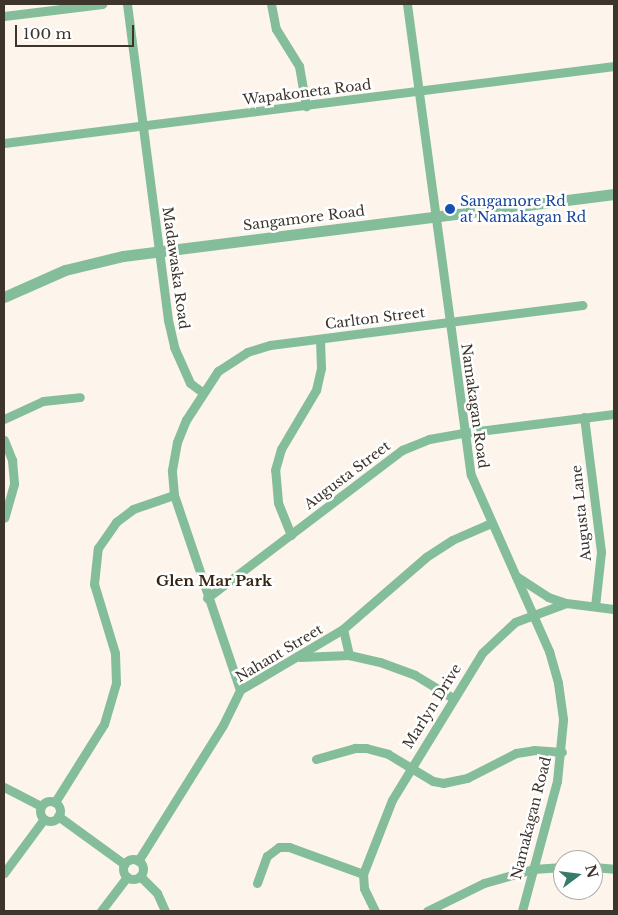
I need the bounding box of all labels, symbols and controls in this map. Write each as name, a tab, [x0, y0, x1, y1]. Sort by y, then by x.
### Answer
scale bar	[18, 15, 136, 47]
text: 100 m	[23, 24, 72, 43]
street label: Wapakoneta Road	[242, 76, 372, 108]
place label: Sangamore Rd at Namakagan Rd	[460, 193, 586, 226]
street label: Sangamore Road	[242, 202, 366, 234]
marker: Sangamore Rd at Namakagan Rd	[444, 203, 456, 215]
street label: Madawaska Road	[159, 206, 193, 330]
street label: Carlton Street	[324, 304, 426, 332]
street label: Namakagan Road	[458, 342, 492, 470]
street label: Augusta Street	[301, 437, 393, 513]
street label: Augusta Lane	[568, 464, 594, 562]
district label: Glen Mar Park	[156, 572, 272, 590]
street label: Nahant Street	[233, 620, 325, 686]
street label: Marlyn Drive	[399, 661, 465, 751]
street label: Namakagan Road	[508, 755, 554, 881]
north arrow	[553, 850, 603, 900]
text: N	[581, 863, 602, 880]

